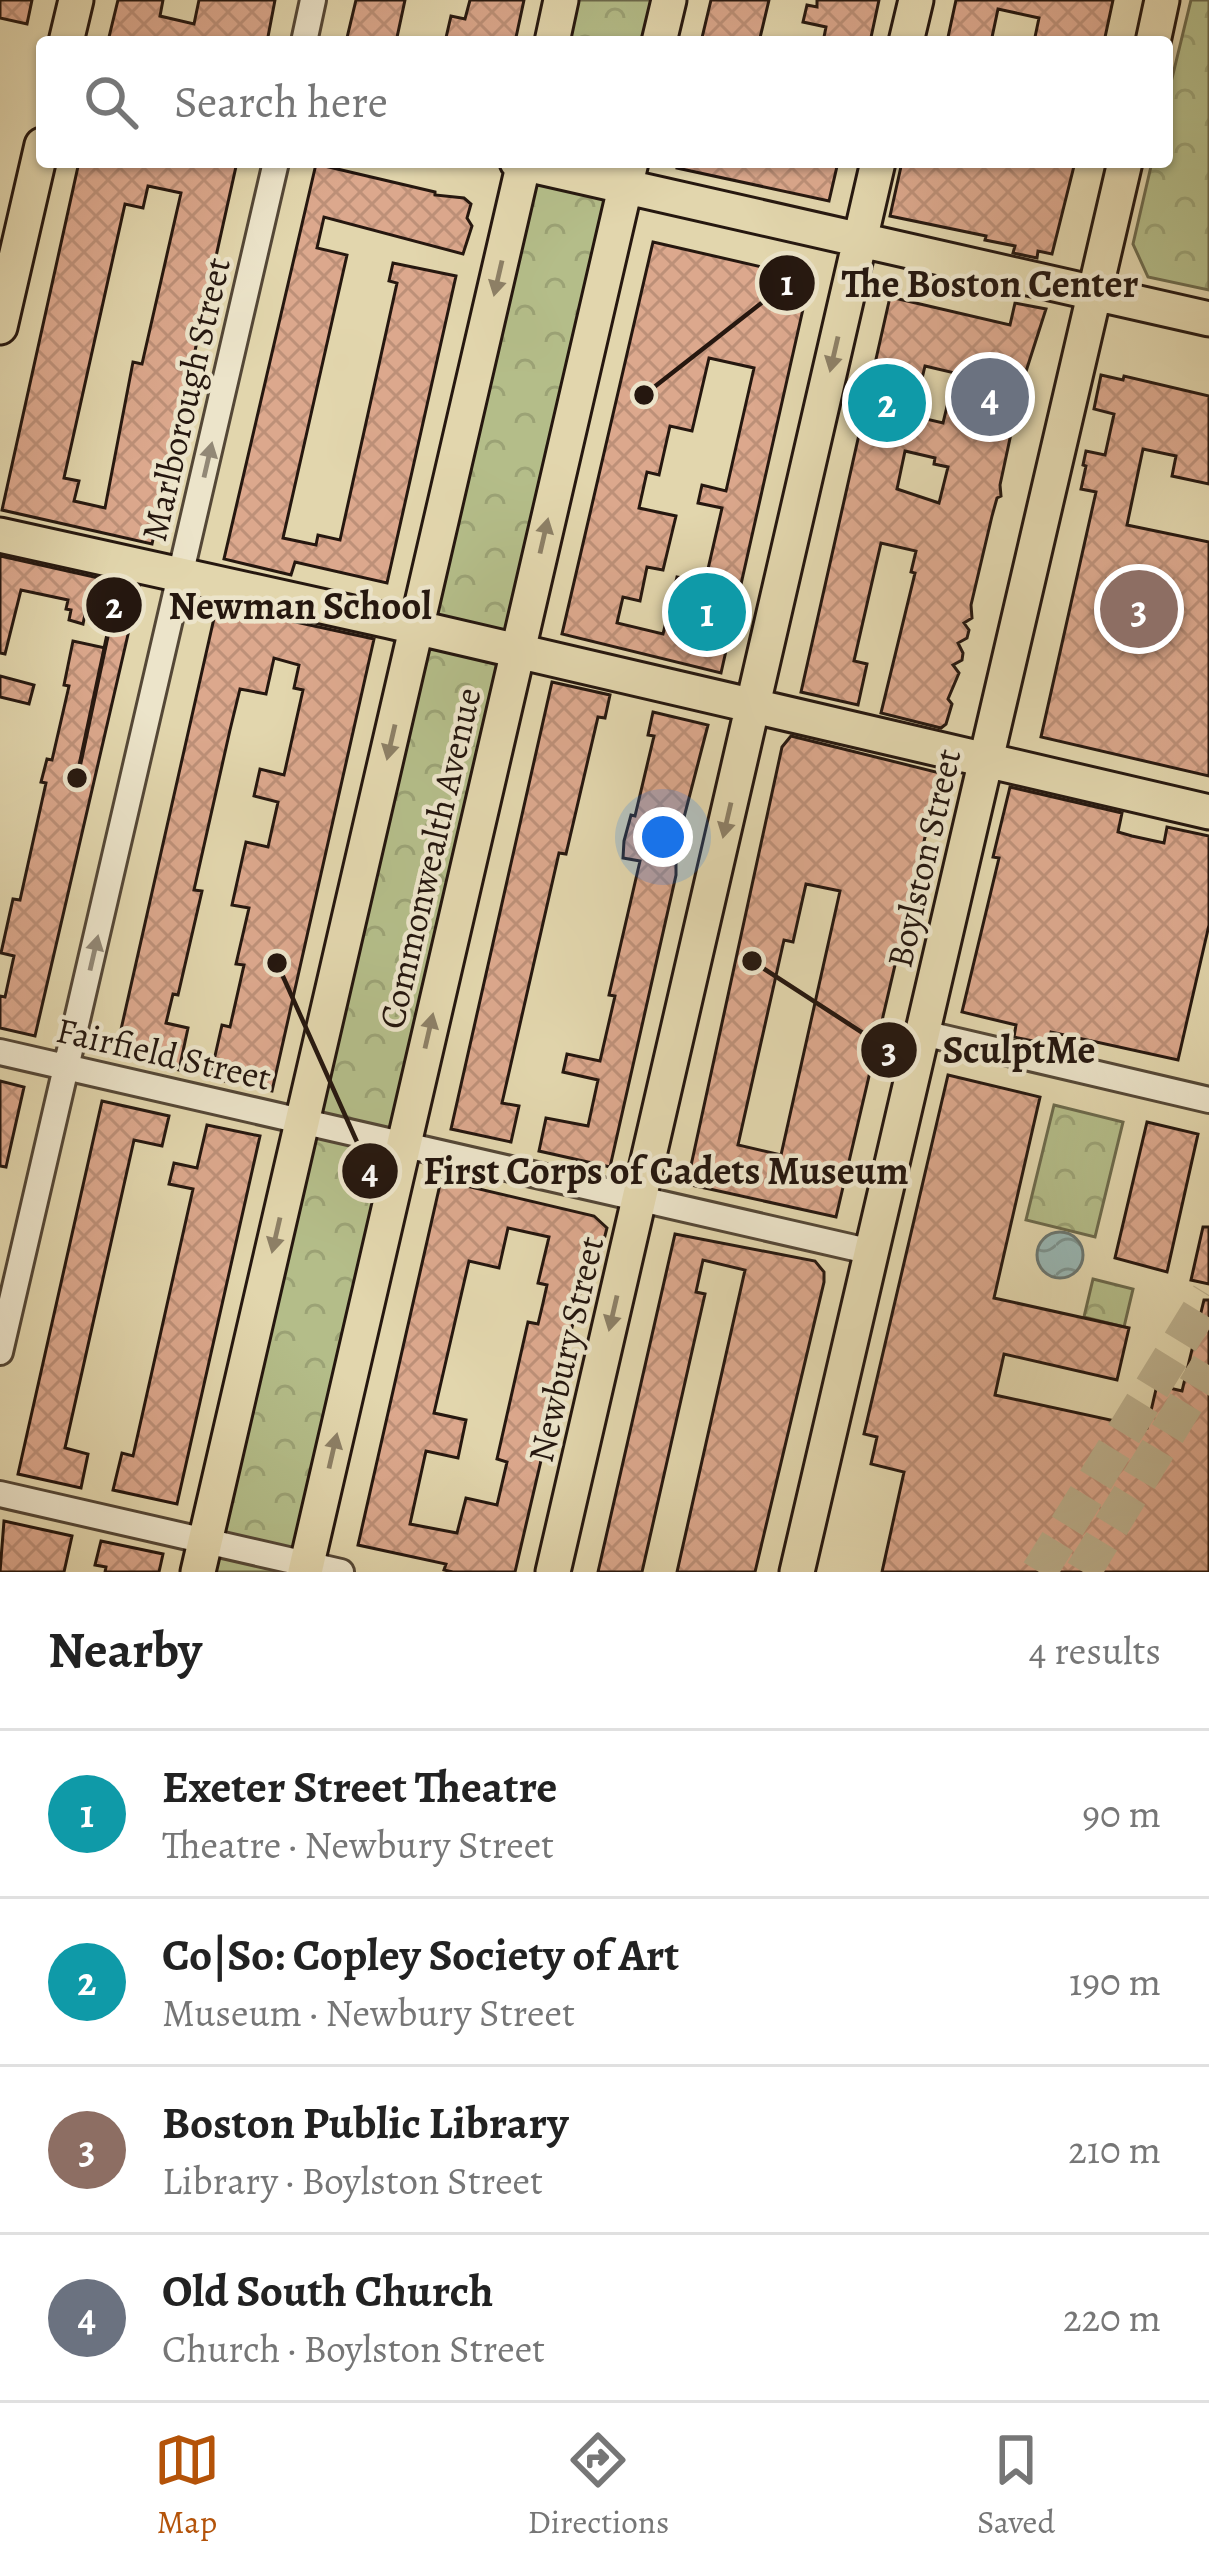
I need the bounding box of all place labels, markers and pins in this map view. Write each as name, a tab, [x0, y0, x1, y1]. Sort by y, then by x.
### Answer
callout: The Boston Center	[757, 245, 1162, 320]
pin: 4	[951, 352, 1029, 442]
pin: 2	[848, 358, 926, 448]
pin: 3	[1100, 564, 1178, 654]
pin: 1	[668, 567, 746, 657]
callout: Newman School	[84, 568, 456, 643]
callout: SculptMe	[859, 1012, 1119, 1087]
callout: First Corps of Cadets Museum	[340, 1133, 933, 1208]

